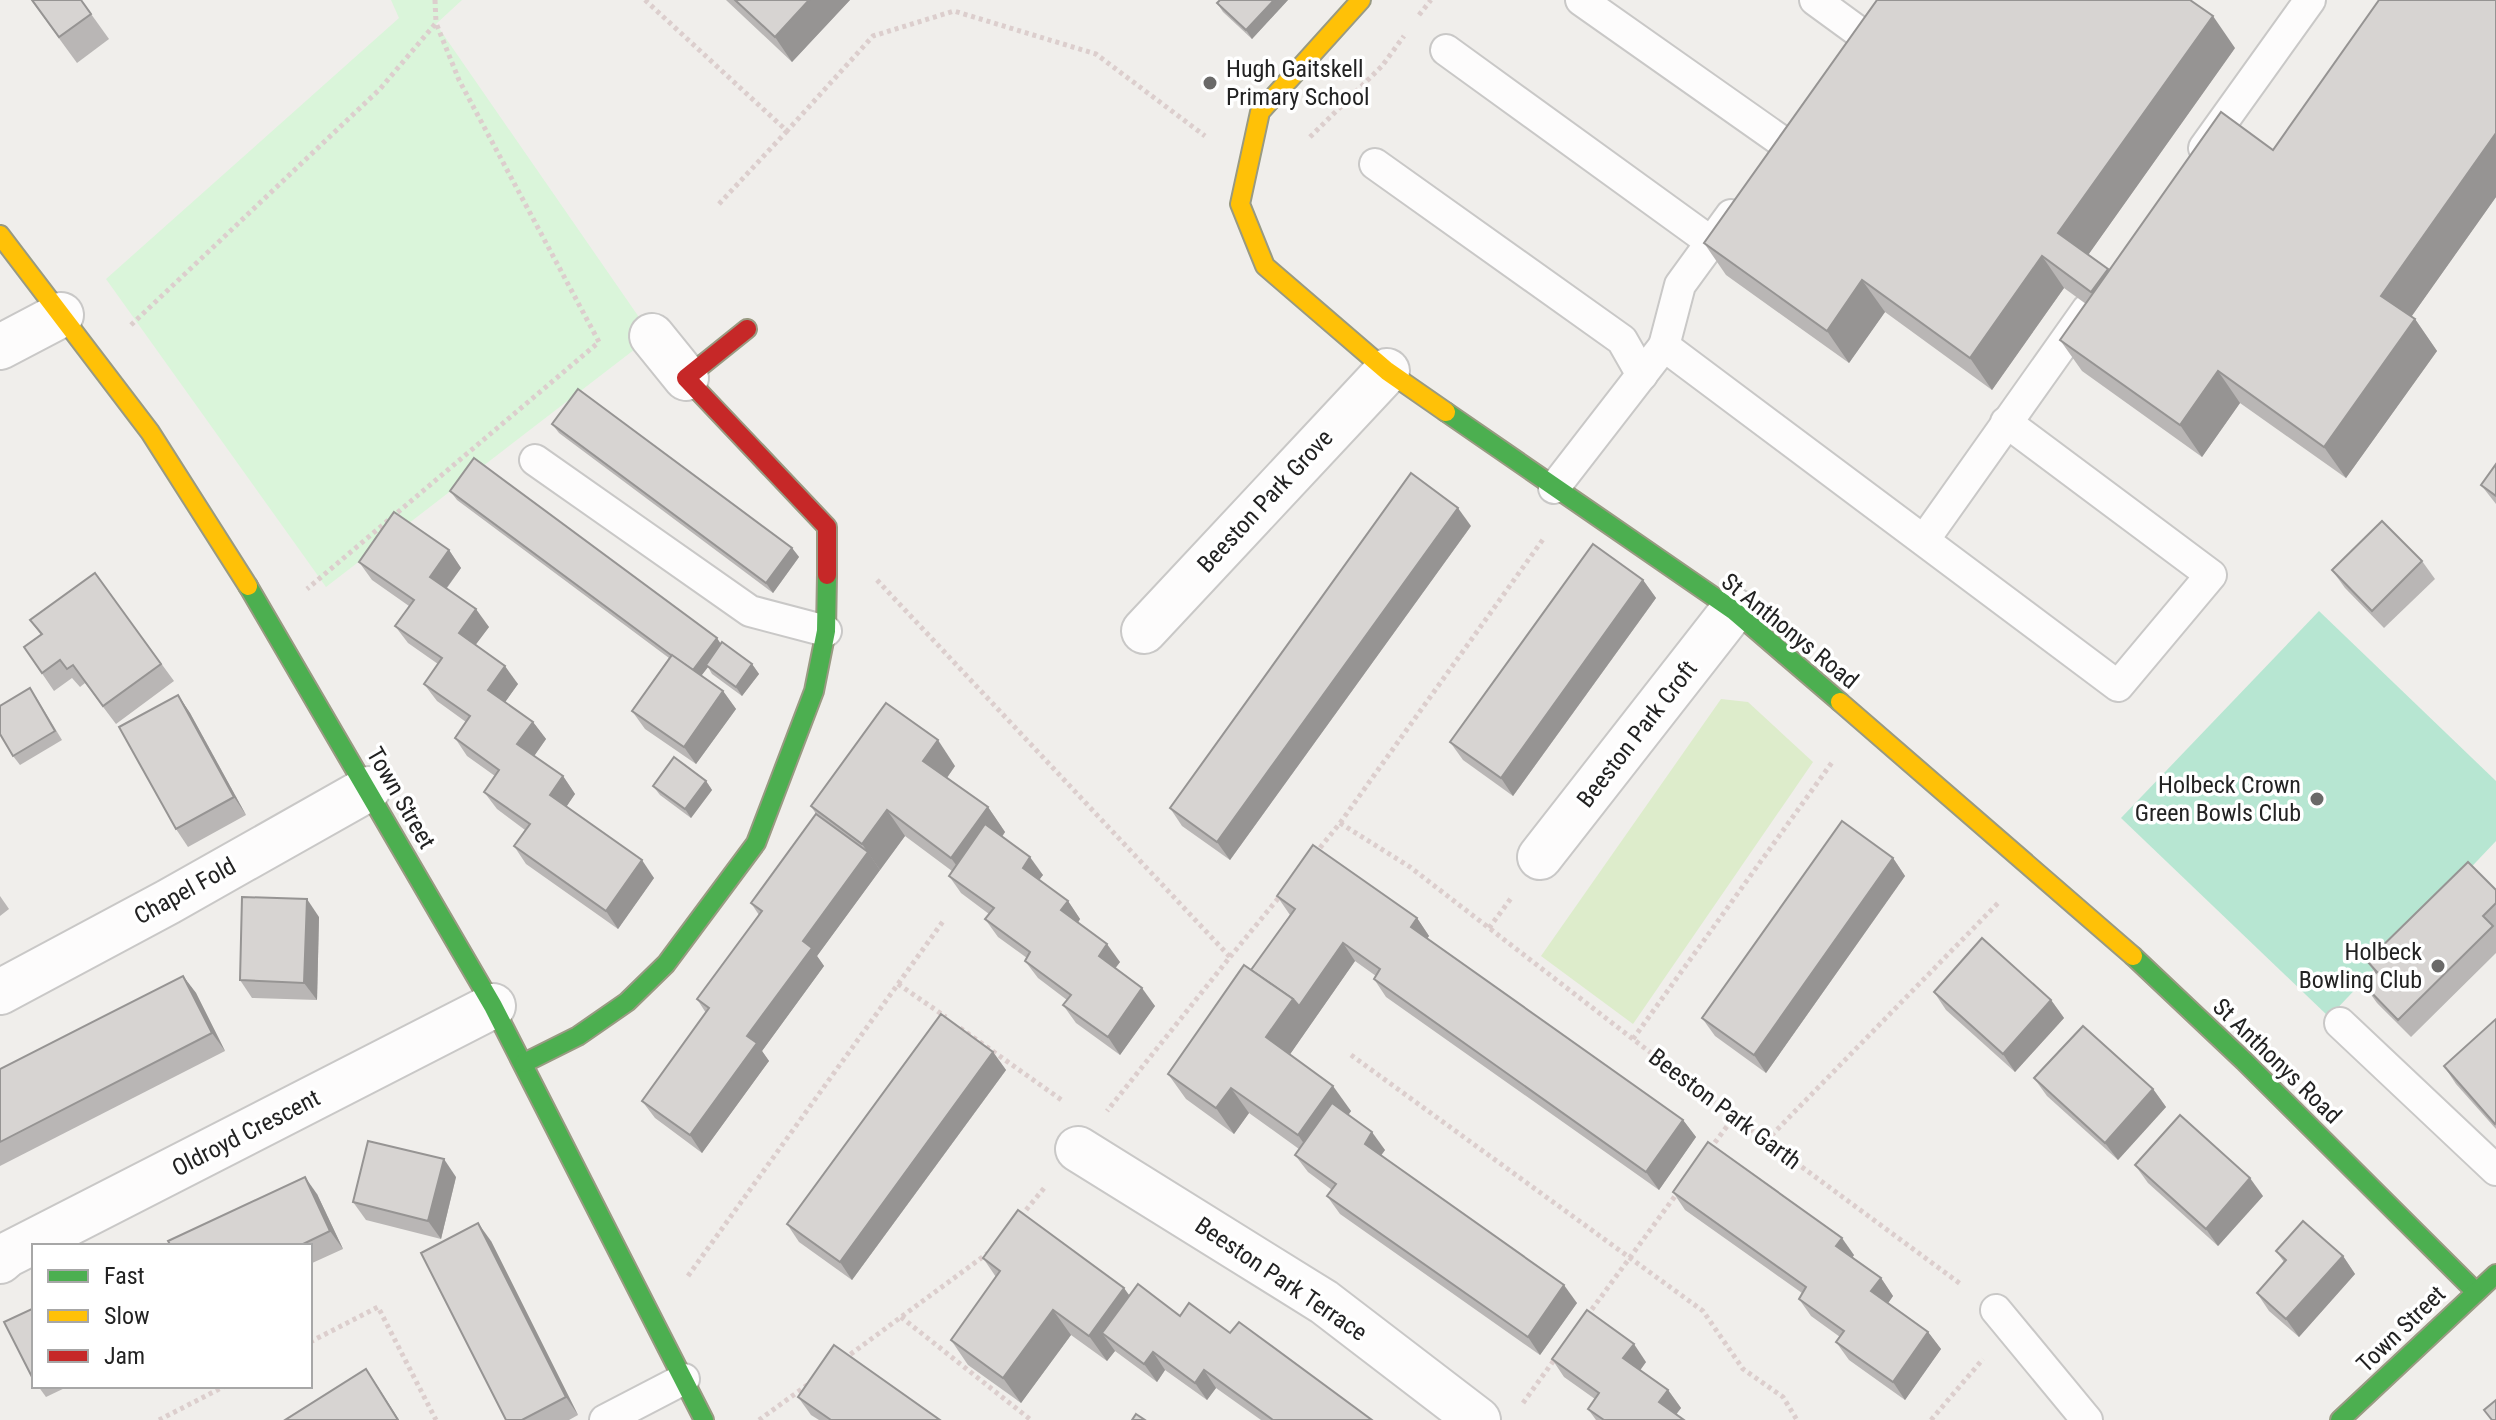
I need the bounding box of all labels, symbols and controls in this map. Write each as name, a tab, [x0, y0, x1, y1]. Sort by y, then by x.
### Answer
place label: Hugh Gaitskell Primary School	[1226, 55, 1369, 111]
marker: Hugh Gaitskell Primary School	[1201, 74, 1219, 92]
street label: Beeston Park Grove	[1192, 424, 1338, 578]
street label: St Anthonys Road	[1716, 567, 1864, 695]
street label: Beeston Park Croft	[1571, 655, 1703, 813]
street label: Town Street	[361, 742, 441, 854]
place label: Holbeck Crown Green Bowls Club	[2135, 771, 2301, 827]
marker: Holbeck Crown Green Bowls Club	[2308, 790, 2326, 808]
street label: Chapel Fold	[129, 852, 241, 930]
place label: Holbeck Bowling Club	[2299, 938, 2422, 994]
marker: Holbeck Bowling Club	[2429, 957, 2447, 975]
street label: St Anthonys Road	[2207, 993, 2347, 1129]
street label: Beeston Park Garth	[1643, 1043, 1807, 1175]
street label: Oldroyd Crescent	[167, 1084, 325, 1182]
street label: Beeston Park Terrace	[1190, 1211, 1372, 1347]
legend	[32, 1244, 312, 1388]
text: Fast	[104, 1262, 145, 1290]
street label: Town Street	[2351, 1280, 2451, 1378]
text: Slow	[104, 1302, 150, 1330]
text: Jam	[104, 1342, 145, 1370]

